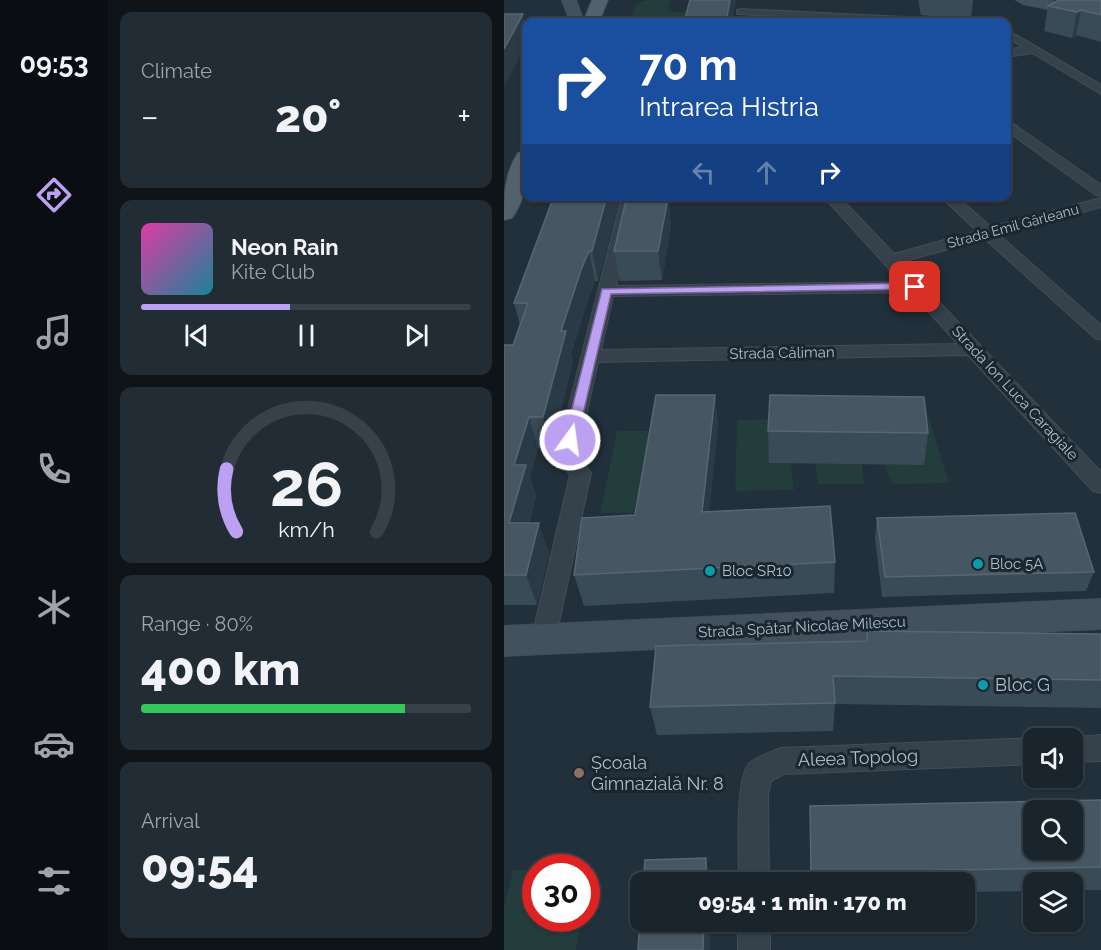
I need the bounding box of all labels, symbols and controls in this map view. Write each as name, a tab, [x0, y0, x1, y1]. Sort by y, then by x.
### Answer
text: 70 m	[639, 41, 738, 90]
icon: right	[540, 42, 618, 120]
text: 09:53	[19, 48, 89, 79]
text: Climate	[141, 59, 212, 83]
text: 20°	[275, 90, 341, 143]
text: Intrarea Histria	[639, 91, 819, 122]
text: −	[141, 97, 159, 136]
text: +	[457, 97, 471, 136]
icon: left	[687, 156, 720, 189]
icon: ahead	[750, 156, 783, 189]
icon: right	[813, 156, 846, 189]
icon: directions	[33, 174, 75, 216]
street label: Strada Emil Gârleanu	[945, 201, 1081, 251]
text: Neon Rain	[231, 234, 339, 260]
text: Kite Club	[231, 260, 315, 284]
pin	[889, 261, 940, 312]
icon: arrive	[898, 270, 931, 303]
icon: music	[33, 311, 75, 353]
icon: previous	[180, 319, 213, 352]
icon: pause	[290, 319, 323, 352]
icon: next	[400, 319, 433, 352]
street label: Strada Ion Luca Caragiale	[948, 322, 1082, 464]
street label: Strada Căliman	[729, 343, 835, 363]
position arrow	[538, 408, 602, 472]
text: 26	[269, 447, 343, 521]
icon: phone	[33, 448, 75, 490]
text: km/h	[278, 517, 334, 542]
place label: Bloc 5A	[990, 555, 1043, 573]
marker: Bloc 5A	[971, 557, 985, 571]
place label: Bloc SR10	[722, 562, 792, 580]
marker: Bloc SR10	[703, 564, 717, 578]
icon: climate	[33, 586, 75, 628]
text: Range · 80%	[141, 612, 253, 636]
street label: Strada Spătar Nicolae Milescu	[698, 613, 906, 641]
text: 400 km	[141, 643, 300, 696]
place label: Bloc G	[995, 674, 1050, 695]
marker: Bloc G	[976, 678, 990, 692]
icon: car	[33, 723, 75, 765]
map controls	[1023, 728, 1083, 932]
button: sound	[1023, 728, 1083, 788]
street label: Aleea Topolog	[798, 745, 918, 770]
place label: Școala Gimnazială Nr. 8	[591, 752, 724, 794]
marker: Școala Gimnazială Nr. 8	[572, 766, 586, 780]
button: search	[1023, 800, 1083, 860]
text: Arrival	[141, 809, 200, 833]
text: 09:54	[141, 840, 259, 893]
speed limit sign: 30	[522, 854, 600, 932]
icon: filters	[33, 860, 75, 902]
button: layers	[1023, 872, 1083, 932]
text: 09:54 · 1 min · 170 m	[698, 889, 907, 915]

